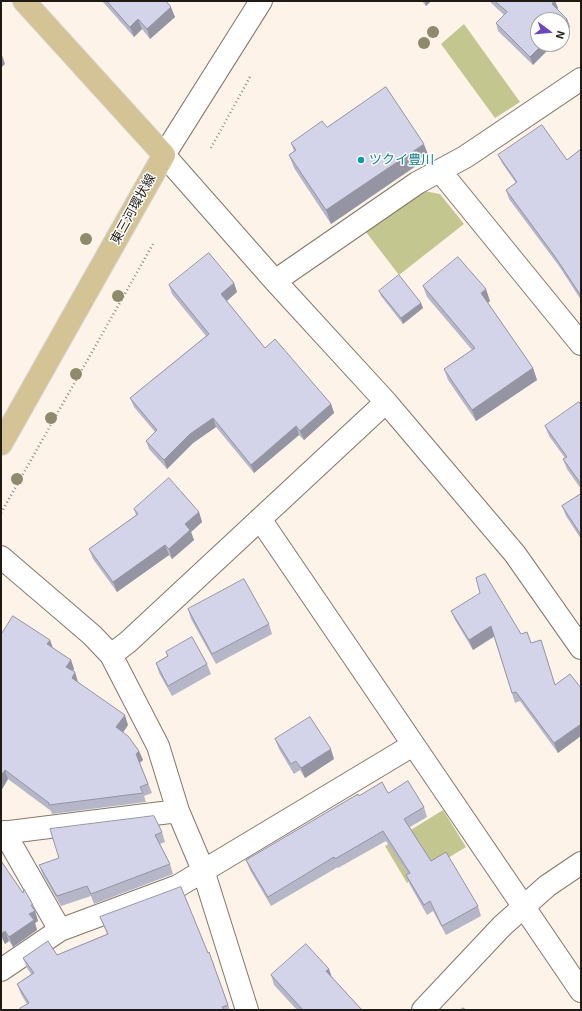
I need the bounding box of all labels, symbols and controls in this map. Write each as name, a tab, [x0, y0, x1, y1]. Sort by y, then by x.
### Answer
north arrow	[530, 12, 570, 52]
text: N	[554, 30, 568, 41]
place label: ツクイ豊川	[369, 152, 434, 168]
marker: ツクイ豊川	[356, 155, 366, 165]
street label: 東三河環状線	[107, 171, 159, 247]

